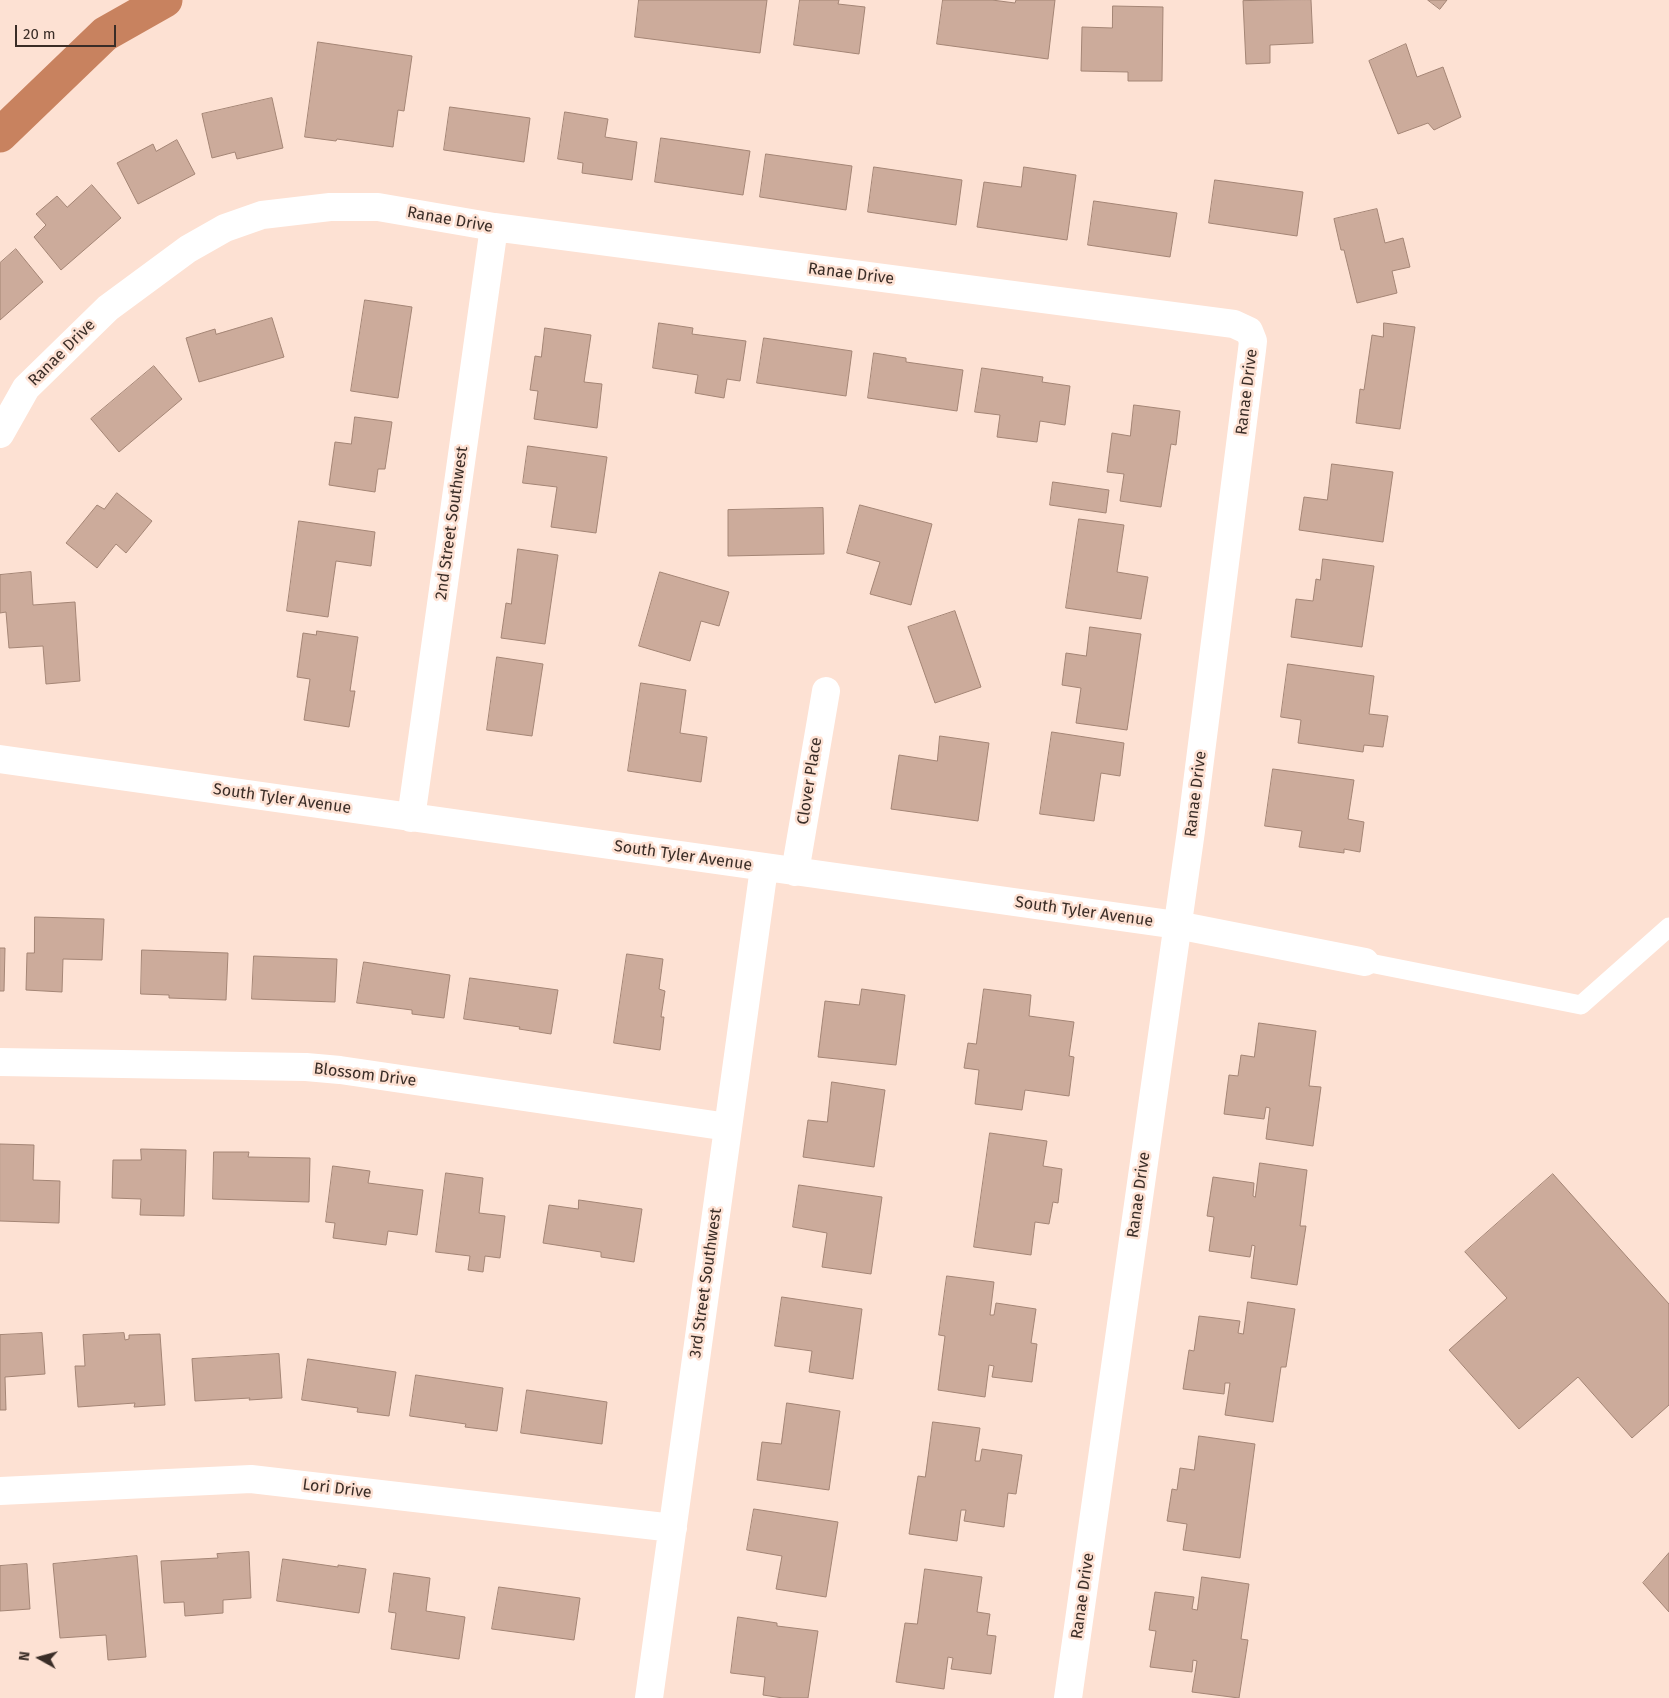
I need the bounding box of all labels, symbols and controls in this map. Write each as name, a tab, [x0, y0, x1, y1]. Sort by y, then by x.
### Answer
scale bar	[18, 15, 119, 47]
text: 20 m	[23, 25, 56, 43]
street label: Ranae Drive	[406, 203, 494, 237]
street label: Ranae Drive	[807, 259, 895, 289]
street label: Ranae Drive	[25, 316, 99, 390]
street label: Ranae Drive	[1232, 348, 1262, 436]
street label: 2nd Street Southwest	[432, 445, 472, 601]
street label: Clover Place	[794, 736, 826, 826]
street label: Ranae Drive	[1181, 750, 1211, 838]
street label: South Tyler Avenue	[212, 780, 352, 818]
street label: South Tyler Avenue	[613, 837, 753, 875]
street label: South Tyler Avenue	[1014, 893, 1154, 931]
street label: Blossom Drive	[313, 1059, 417, 1091]
street label: Ranae Drive	[1123, 1151, 1155, 1239]
street label: 3rd Street Southwest	[686, 1207, 726, 1359]
street label: Lori Drive	[301, 1475, 373, 1503]
street label: Ranae Drive	[1067, 1552, 1099, 1640]
north arrow	[15, 1633, 65, 1683]
text: N	[16, 1650, 34, 1662]

